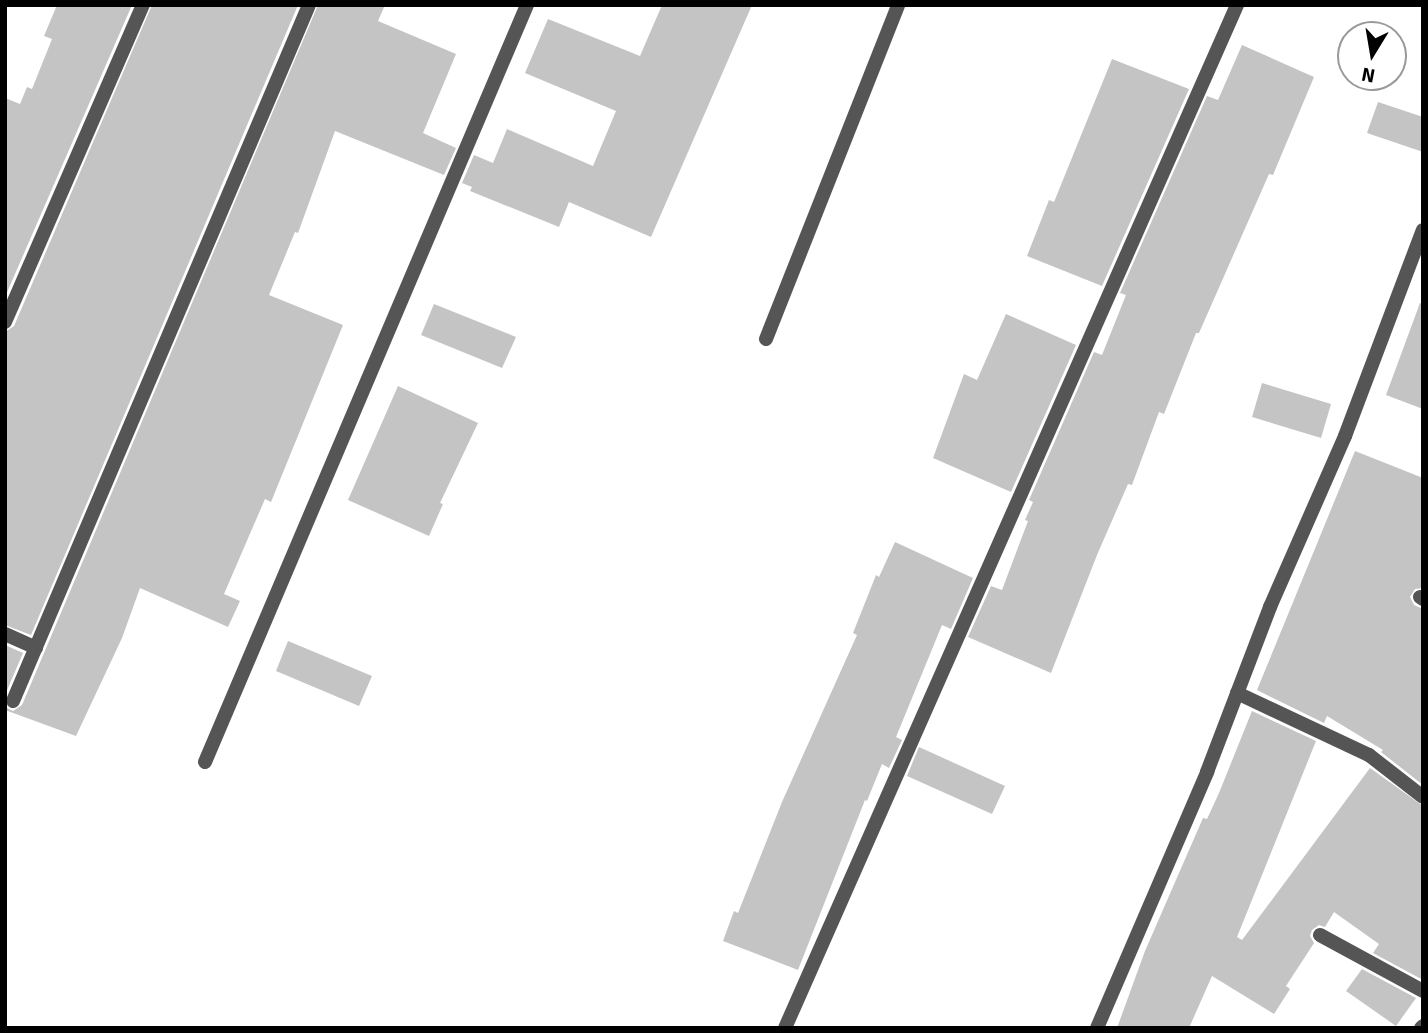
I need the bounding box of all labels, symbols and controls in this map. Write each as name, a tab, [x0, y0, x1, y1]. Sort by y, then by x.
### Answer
north arrow	[1337, 21, 1407, 91]
text: N	[1360, 62, 1377, 88]

